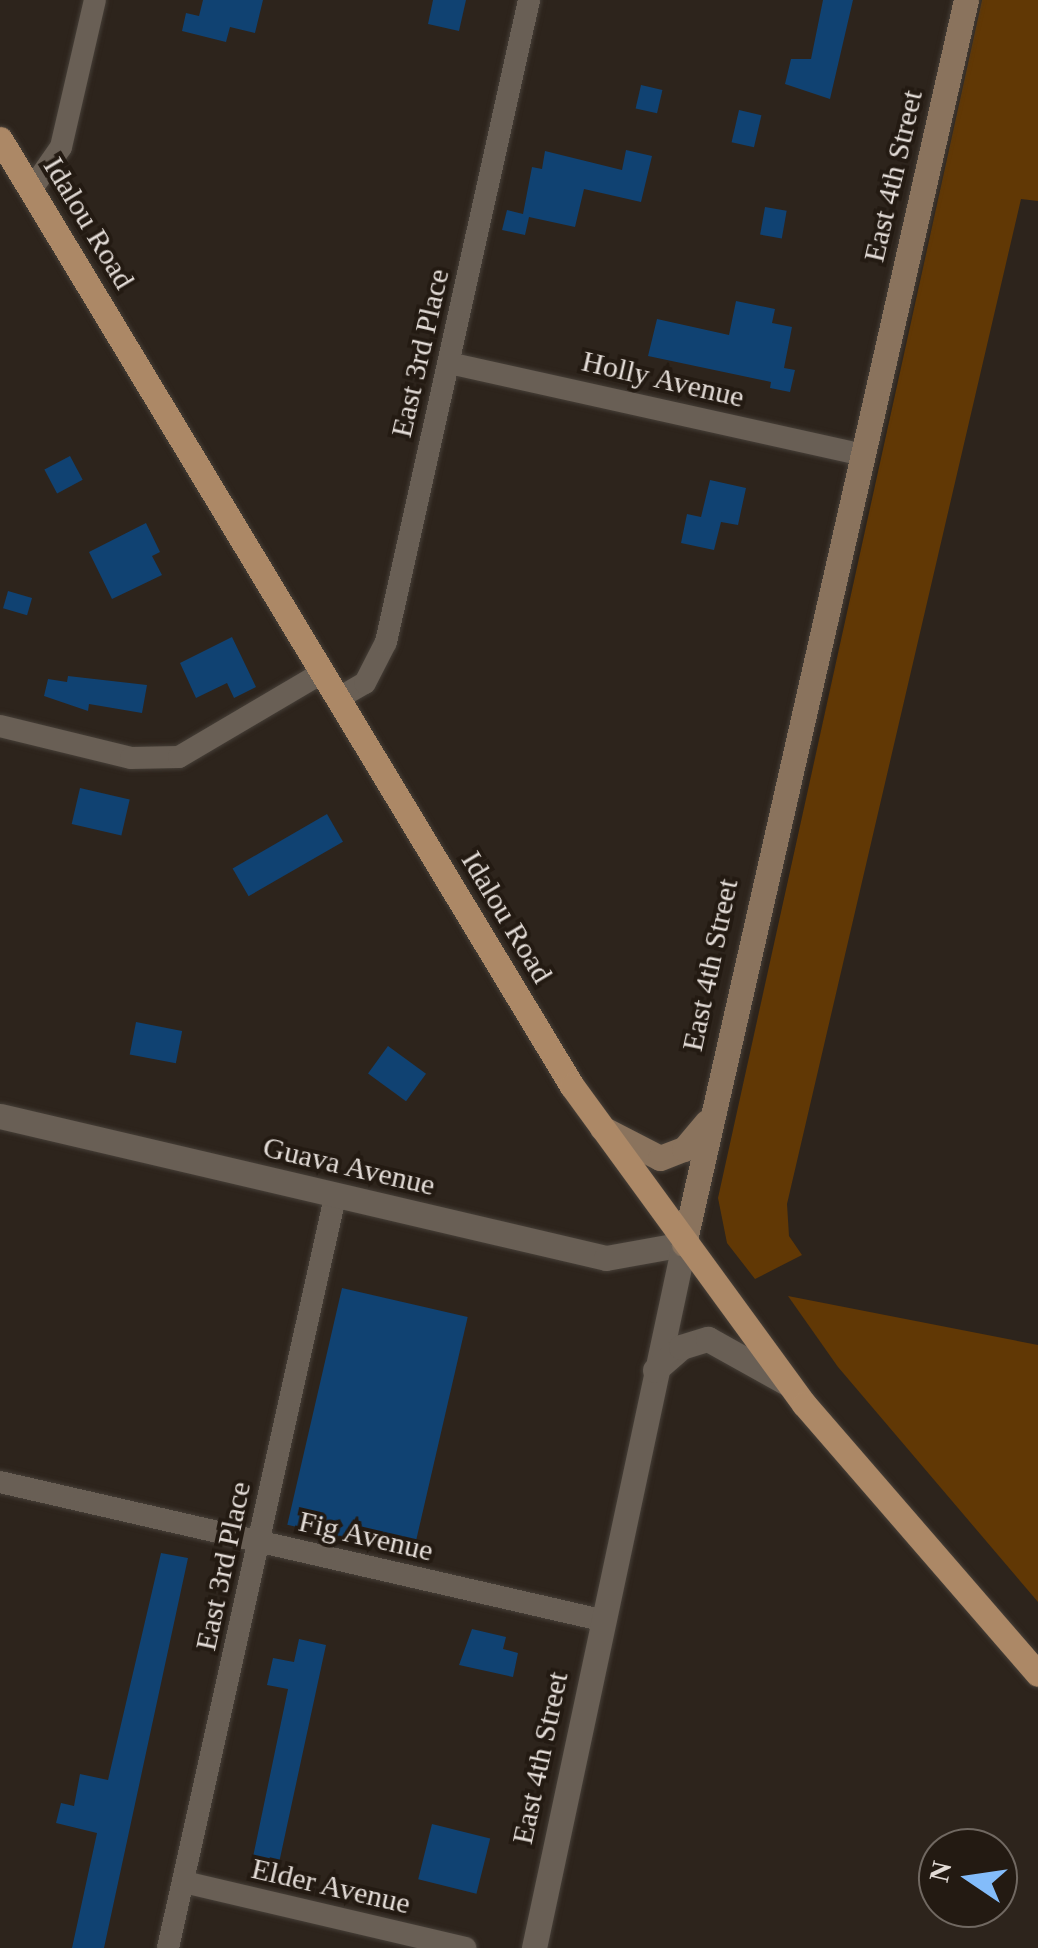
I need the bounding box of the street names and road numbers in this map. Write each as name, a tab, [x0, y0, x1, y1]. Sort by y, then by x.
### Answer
street label: East 4th Street	[856, 87, 930, 265]
street label: Idalou Road	[36, 151, 142, 295]
street label: East 3rd Place	[383, 265, 457, 441]
street label: Holly Avenue	[578, 343, 748, 415]
street label: Idalou Road	[454, 845, 560, 989]
street label: East 4th Street	[674, 876, 746, 1054]
street label: Guava Avenue	[259, 1129, 439, 1203]
street label: East 3rd Place	[188, 1478, 258, 1654]
street label: Fig Avenue	[294, 1503, 438, 1569]
street label: East 4th Street	[504, 1669, 576, 1847]
street label: Elder Avenue	[247, 1850, 415, 1922]

